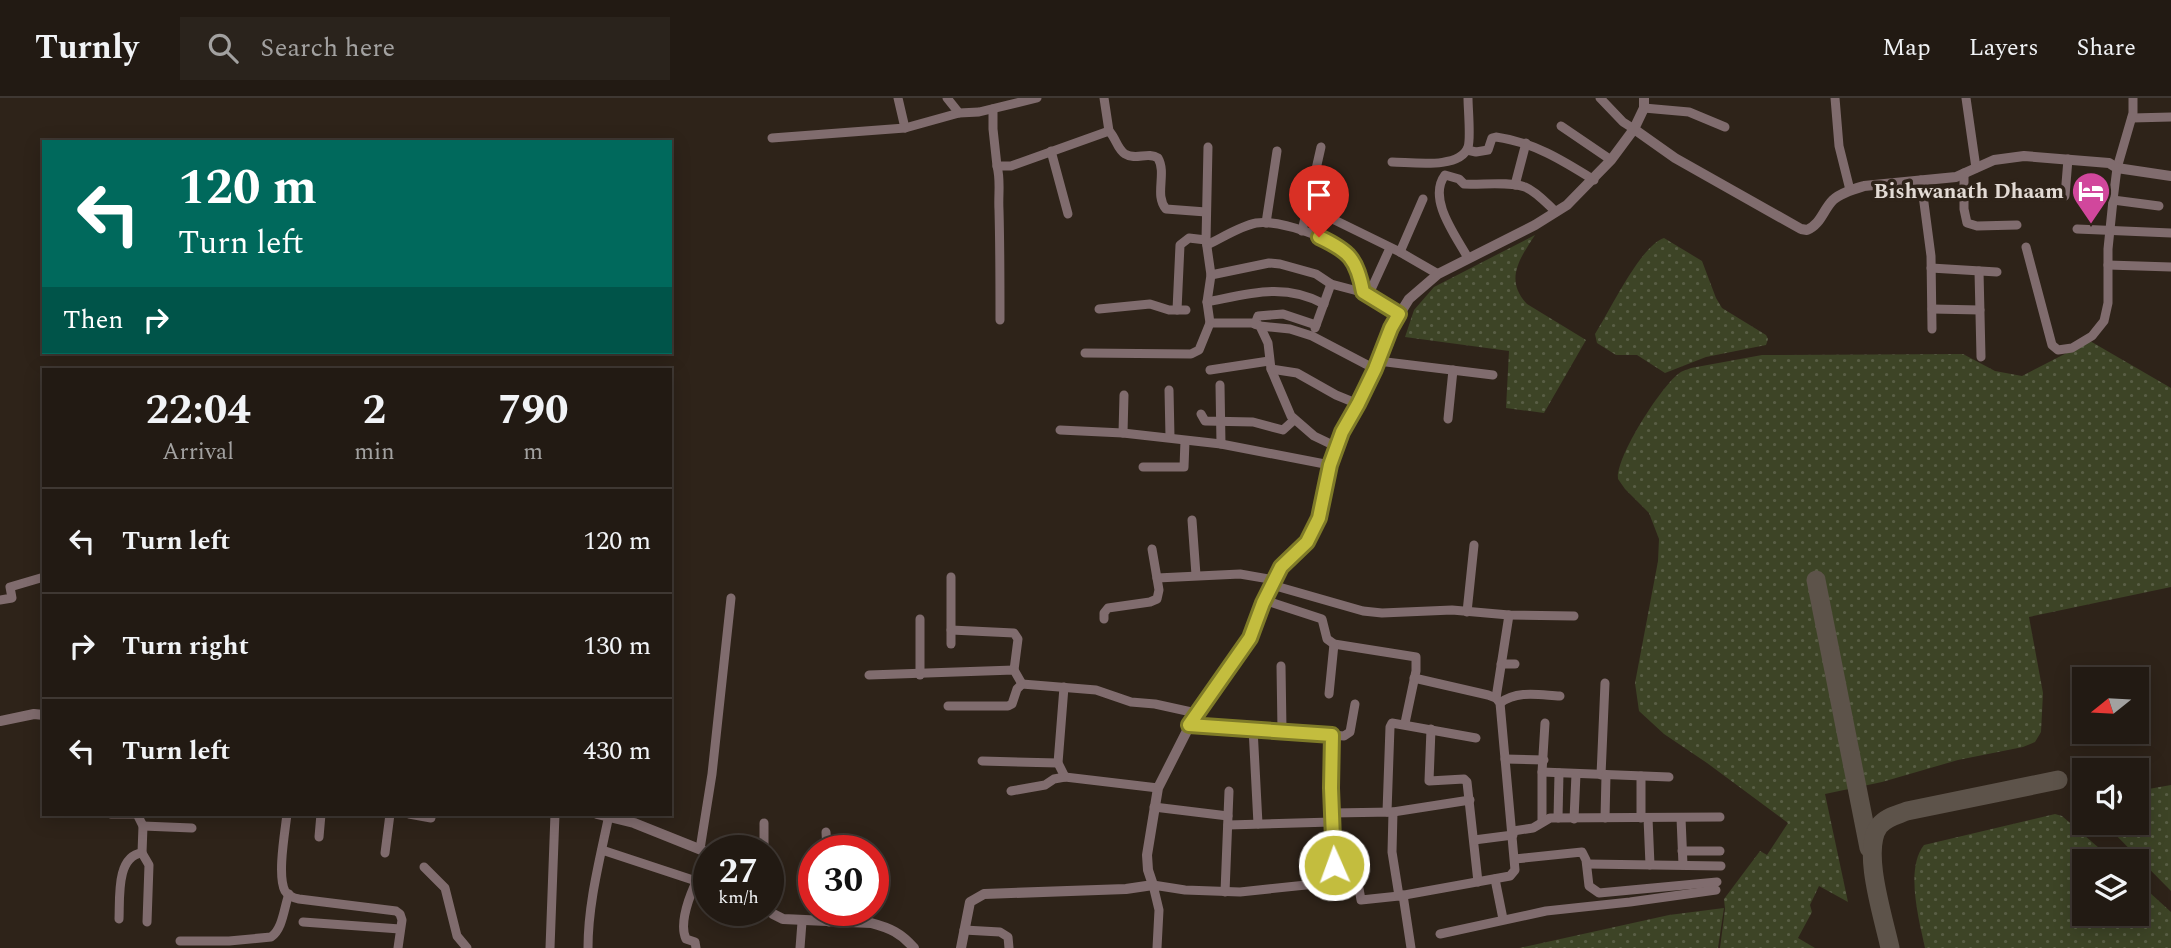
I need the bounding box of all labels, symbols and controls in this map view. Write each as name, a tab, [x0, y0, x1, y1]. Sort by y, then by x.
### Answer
search box	[180, 17, 670, 80]
text: Turnly	[35, 23, 138, 73]
text: Search here	[260, 28, 395, 68]
icon: search	[204, 29, 242, 67]
text: Map	[1882, 30, 1931, 66]
text: Layers	[1969, 30, 2039, 66]
text: Share	[2077, 30, 2136, 66]
text: 120 m	[178, 151, 317, 226]
pin	[1289, 165, 1349, 237]
icon: left	[63, 168, 154, 259]
hotel icon: Bishwanath Dhaam	[2070, 170, 2112, 225]
icon: arrive	[1300, 176, 1338, 214]
place label: Bishwanath Dhaam	[1874, 176, 2064, 208]
text: Turn left	[178, 219, 304, 268]
text: Then	[63, 300, 123, 340]
icon: right	[137, 301, 175, 339]
text: 22:04	[145, 379, 251, 442]
text: 2	[363, 379, 386, 442]
text: 790	[498, 379, 569, 442]
text: Arrival	[162, 435, 234, 470]
text: min	[354, 435, 395, 470]
text: m	[523, 435, 543, 470]
text: Turn left	[122, 521, 230, 561]
text: 120 m	[583, 521, 651, 561]
icon: left	[63, 522, 101, 560]
text: Turn right	[122, 626, 249, 666]
text: 130 m	[583, 626, 651, 666]
icon: right	[63, 627, 101, 665]
north arrow	[2072, 667, 2149, 744]
map controls	[2072, 667, 2149, 926]
text: Turn left	[122, 731, 230, 771]
text: 430 m	[583, 731, 651, 771]
icon: left	[63, 732, 101, 770]
button: sound	[2072, 758, 2149, 835]
position arrow	[1297, 828, 1371, 902]
speed limit sign: 30	[798, 835, 889, 926]
text: 27	[719, 845, 758, 898]
button: layers	[2072, 849, 2149, 926]
text: km/h	[718, 884, 759, 911]

